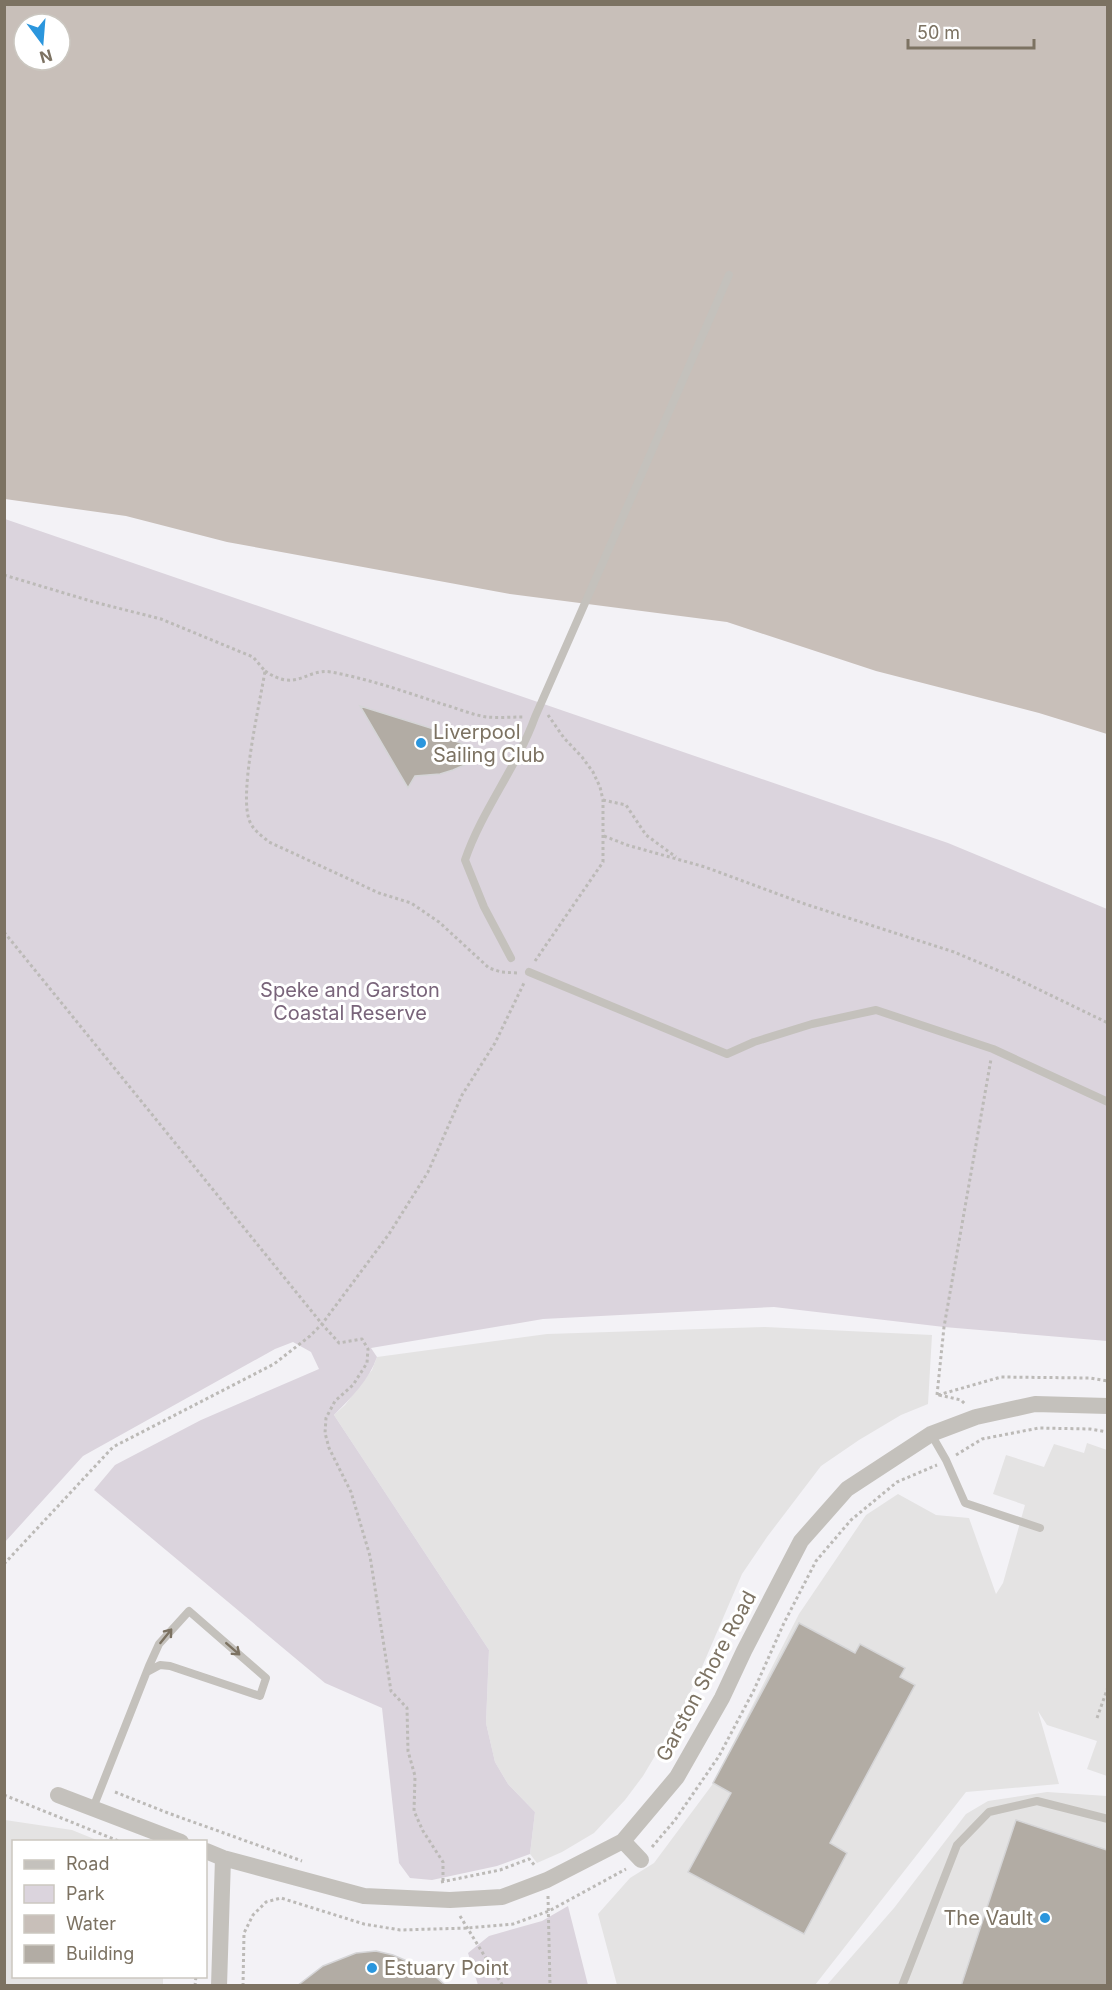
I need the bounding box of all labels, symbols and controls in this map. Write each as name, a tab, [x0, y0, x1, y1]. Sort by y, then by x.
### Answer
north arrow	[12, 12, 72, 72]
scale bar	[908, 12, 1034, 50]
text: 50 m	[917, 22, 960, 43]
text: N	[38, 45, 55, 68]
place label: Liverpool Sailing Club	[433, 720, 545, 767]
marker: Liverpool Sailing Club	[414, 736, 428, 750]
park label: Speke and Garston Coastal Reserve	[260, 978, 440, 1025]
street label: Garston Shore Road	[651, 1587, 761, 1765]
one-way arrow	[159, 1629, 172, 1645]
one-way arrow	[225, 1642, 240, 1656]
legend	[12, 1840, 207, 1978]
text: Road	[66, 1853, 109, 1874]
text: Park	[66, 1883, 105, 1904]
place label: The Vault	[943, 1906, 1033, 1930]
marker: The Vault	[1038, 1911, 1052, 1925]
text: Water	[66, 1913, 116, 1934]
text: Building	[66, 1943, 134, 1964]
place label: Estuary Point	[384, 1956, 509, 1980]
marker: Estuary Point	[365, 1961, 379, 1975]

